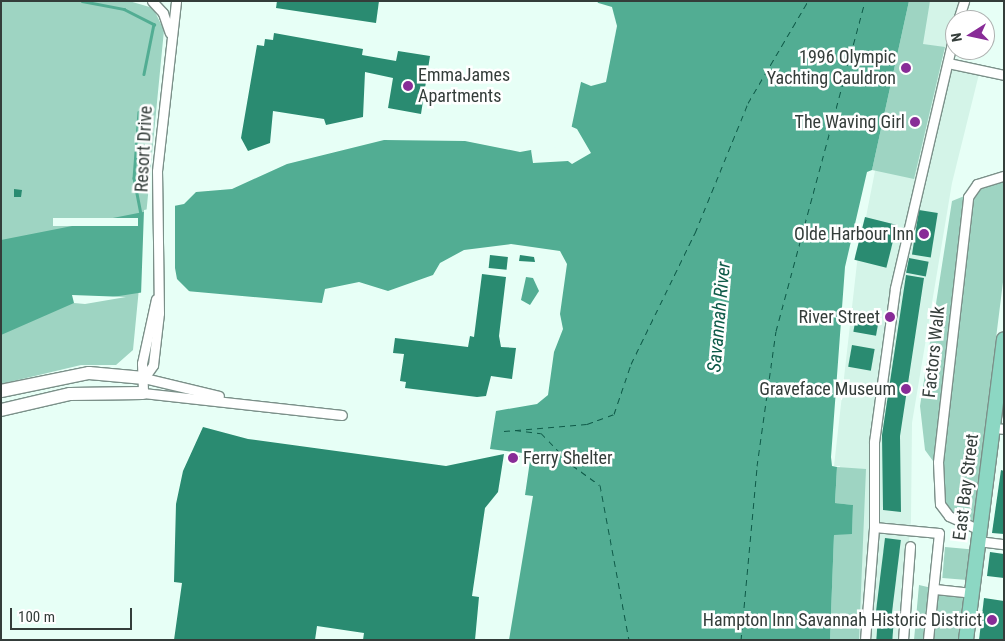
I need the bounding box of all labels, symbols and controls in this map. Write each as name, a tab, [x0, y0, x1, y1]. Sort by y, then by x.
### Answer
north arrow	[945, 10, 995, 60]
text: N	[948, 32, 965, 43]
place label: 1996 Olympic Yachting Cauldron	[767, 47, 896, 90]
marker: 1996 Olympic Yachting Cauldron	[900, 62, 912, 74]
place label: EmmaJames Apartments	[418, 65, 510, 108]
marker: EmmaJames Apartments	[402, 80, 414, 92]
street label: Resort Drive	[131, 105, 157, 193]
place label: The Waving Girl	[795, 111, 905, 133]
marker: The Waving Girl	[909, 116, 921, 128]
place label: Olde Harbour Inn	[794, 223, 914, 245]
marker: Olde Harbour Inn	[918, 228, 930, 240]
water label: Savannah River	[703, 261, 735, 373]
street label: Factors Walk	[918, 305, 950, 399]
place label: River Street	[798, 306, 880, 328]
marker: River Street	[884, 311, 896, 323]
place label: Graveface Museum	[759, 378, 896, 400]
marker: Graveface Museum	[900, 383, 912, 395]
street label: East Bay Street	[949, 432, 983, 542]
place label: Ferry Shelter	[523, 447, 613, 469]
marker: Ferry Shelter	[507, 452, 519, 464]
scale bar	[12, 598, 135, 630]
text: 100 m	[18, 608, 55, 626]
place label: Hampton Inn Savannah Historic District	[703, 609, 982, 631]
marker: Hampton Inn Savannah Historic District	[986, 614, 998, 626]

